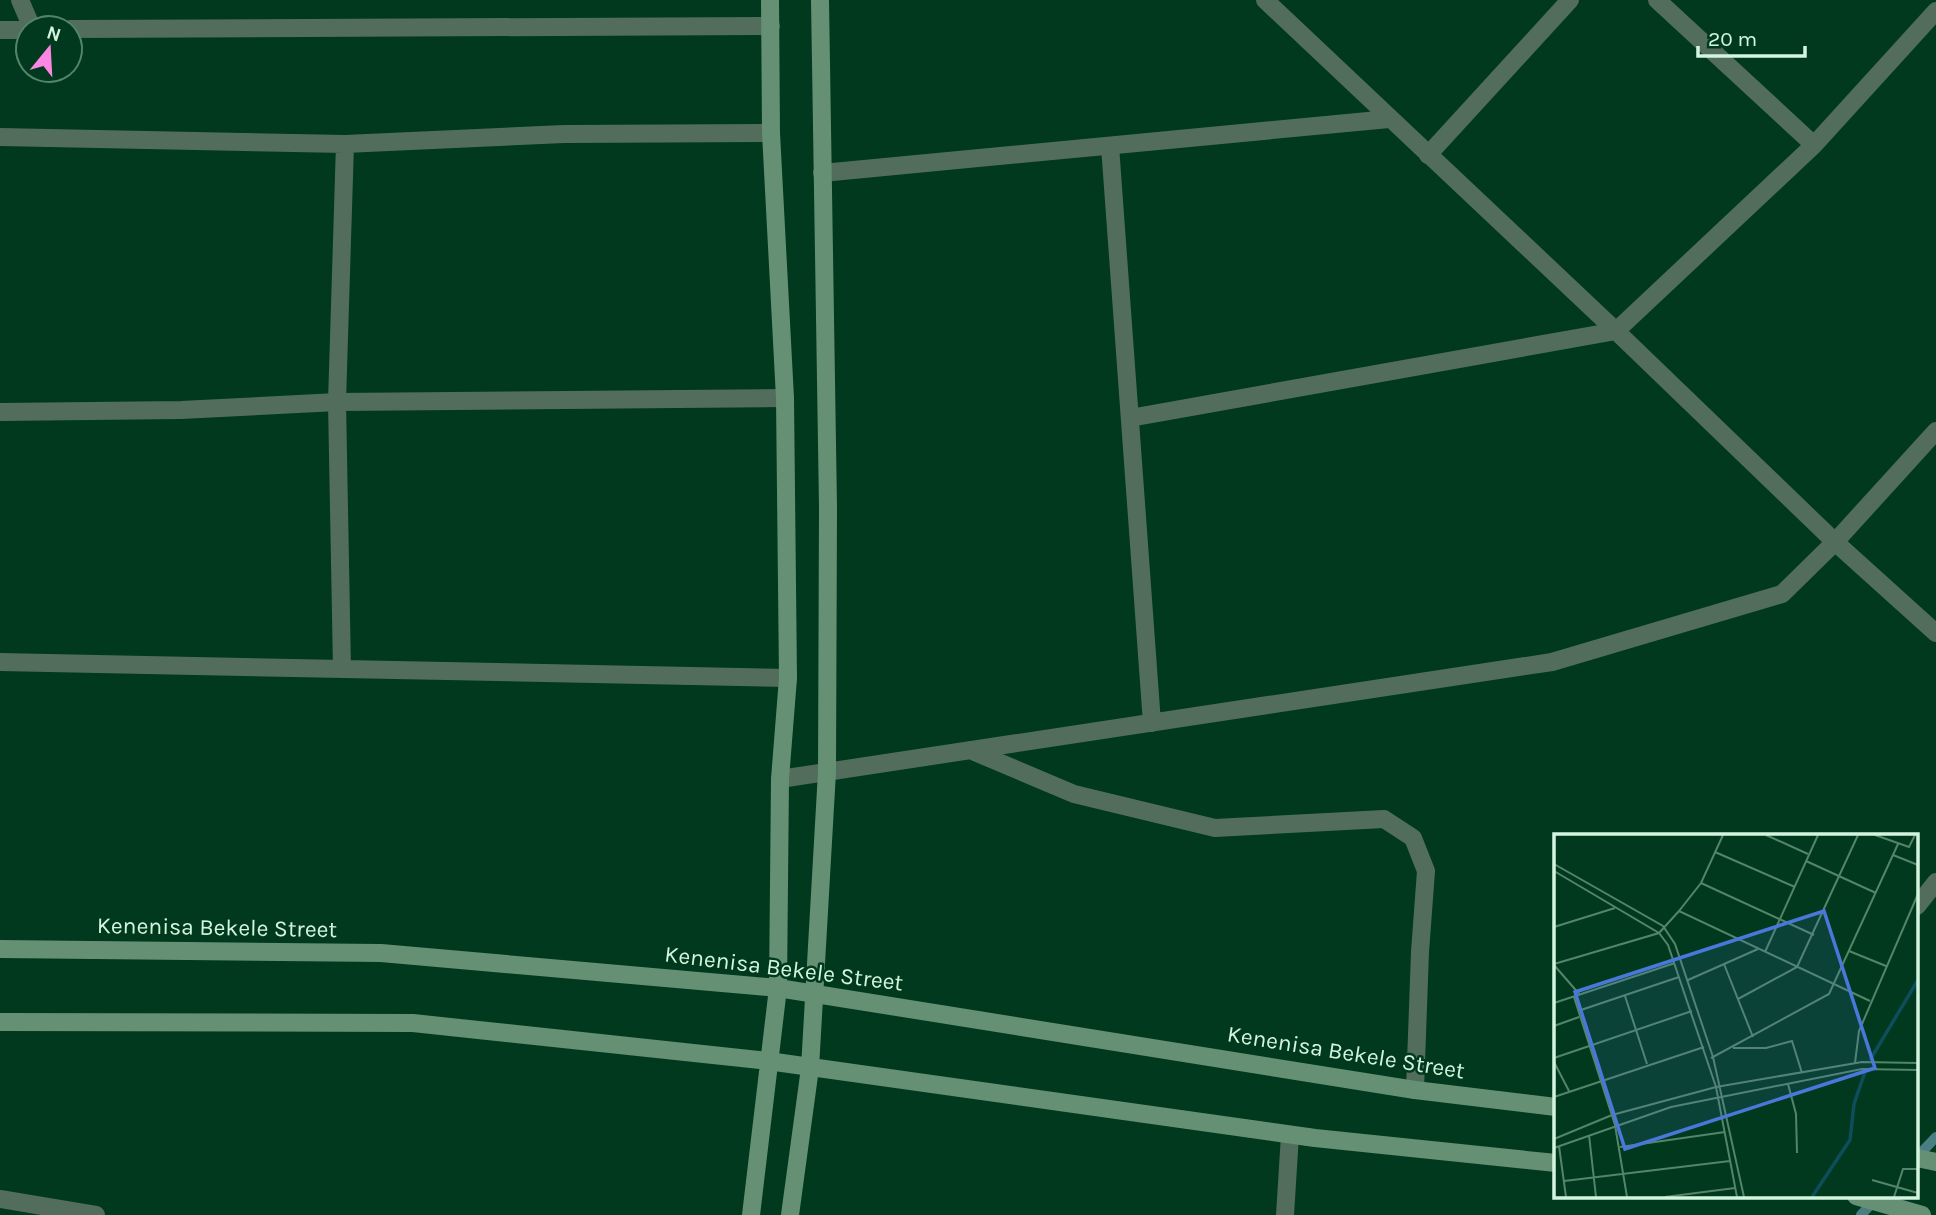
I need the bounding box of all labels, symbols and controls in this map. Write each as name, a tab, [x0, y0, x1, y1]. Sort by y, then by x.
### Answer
north arrow	[14, 14, 84, 84]
scale bar	[1698, 14, 1805, 58]
text: N	[44, 21, 64, 46]
text: 20 m	[1708, 27, 1757, 51]
inset map	[1554, 834, 1918, 1198]
street label: Kenenisa Bekele Street	[97, 912, 338, 943]
street label: Kenenisa Bekele Street	[663, 940, 905, 997]
street label: Kenenisa Bekele Street	[1225, 1020, 1467, 1085]

